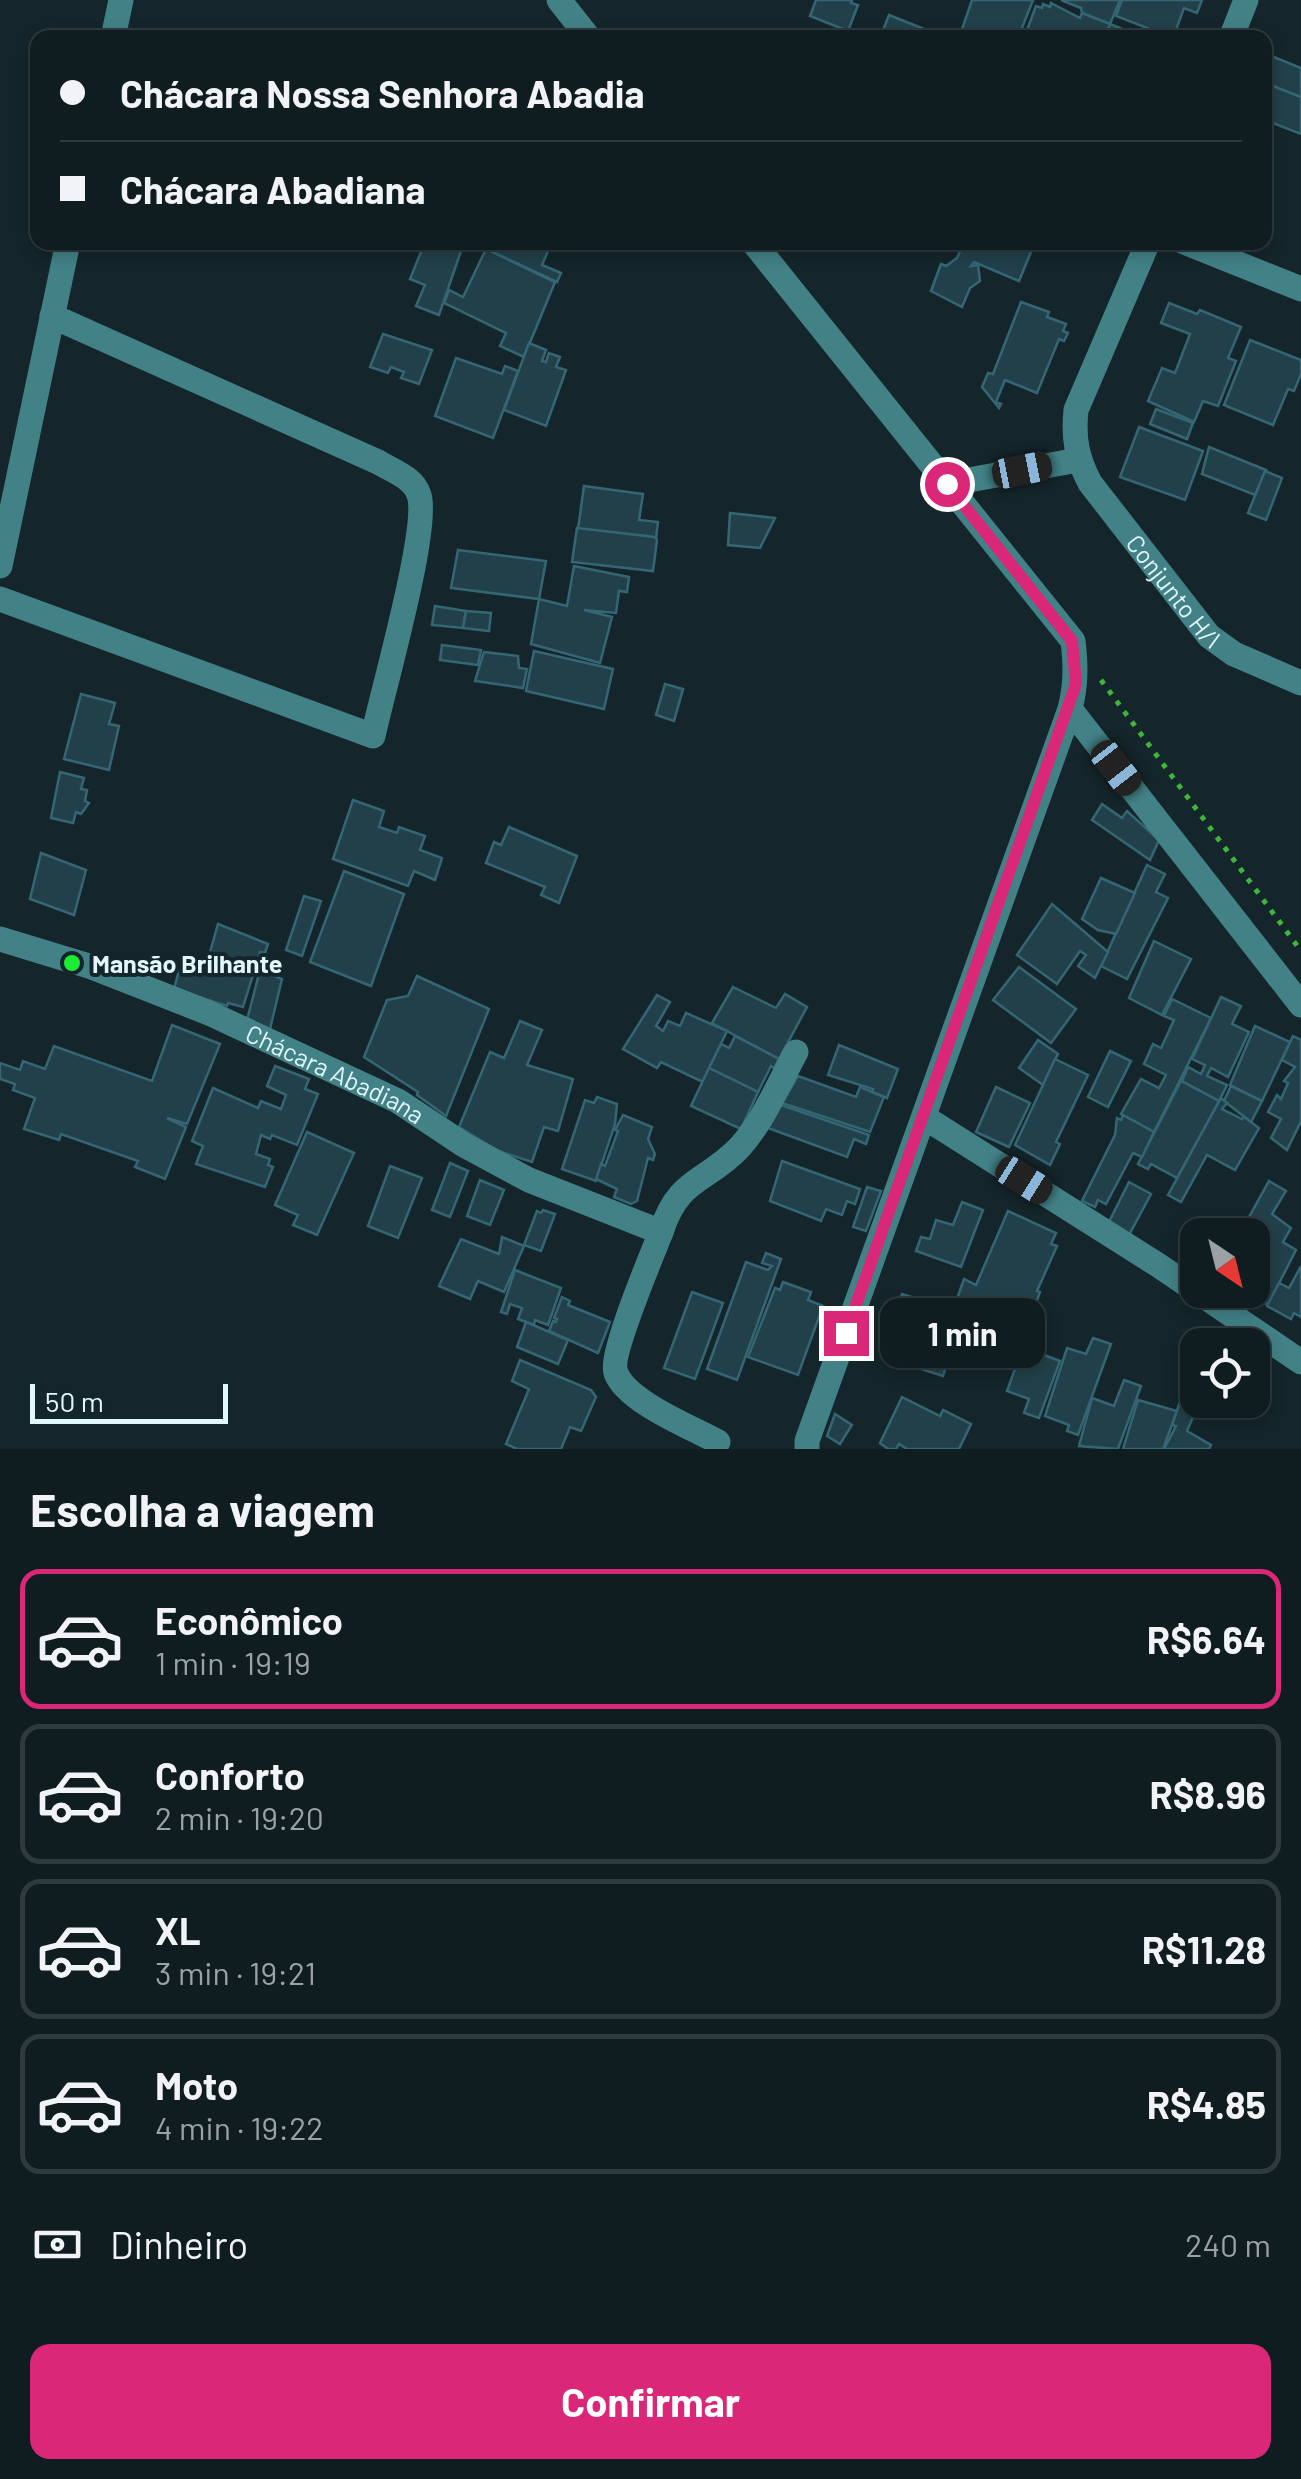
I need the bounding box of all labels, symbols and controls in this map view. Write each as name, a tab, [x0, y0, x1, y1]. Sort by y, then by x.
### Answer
text: Chácara Nossa Senhora Abadia	[120, 70, 645, 116]
text: Chácara Abadiana	[120, 166, 425, 212]
car	[990, 450, 1054, 490]
route start	[925, 462, 970, 507]
street label: Conjunto H/I	[1120, 528, 1226, 654]
car	[1086, 735, 1146, 801]
place label: Mansão Brilhante	[92, 948, 282, 978]
marker: Mansão Brilhante	[61, 952, 83, 974]
street label: Chácara Abadiana	[241, 1017, 430, 1130]
car	[991, 1151, 1057, 1209]
north arrow	[1180, 1218, 1270, 1308]
map controls	[1180, 1218, 1270, 1418]
callout: 1 min	[881, 1298, 1046, 1368]
route end	[824, 1311, 869, 1356]
text: 1 min	[927, 1314, 998, 1352]
button: locate	[1180, 1328, 1270, 1418]
scale bar	[30, 1379, 228, 1424]
text: 50 m	[45, 1384, 104, 1418]
text: Escolha a viagem	[30, 1482, 375, 1536]
icon: car	[35, 1594, 125, 1684]
text: Econômico	[155, 1597, 343, 1643]
text: R$6.64	[1147, 1616, 1266, 1662]
text: 1 min · 19:19	[155, 1643, 311, 1681]
icon: car	[35, 1749, 125, 1839]
text: Conforto	[155, 1752, 305, 1798]
text: R$8.96	[1150, 1771, 1266, 1817]
text: 2 min · 19:20	[155, 1798, 324, 1836]
icon: car	[35, 1904, 125, 1994]
text: XL	[155, 1907, 201, 1953]
text: R$11.28	[1142, 1926, 1266, 1972]
text: 3 min · 19:21	[155, 1953, 316, 1991]
icon: car	[35, 2059, 125, 2149]
text: Moto	[155, 2062, 238, 2108]
text: R$4.85	[1147, 2081, 1266, 2127]
text: 4 min · 19:22	[155, 2108, 323, 2146]
icon: cash	[30, 2217, 85, 2272]
text: Dinheiro	[110, 2221, 248, 2267]
text: 240 m	[1185, 2225, 1271, 2263]
button: Confirmar	[30, 2344, 1271, 2459]

